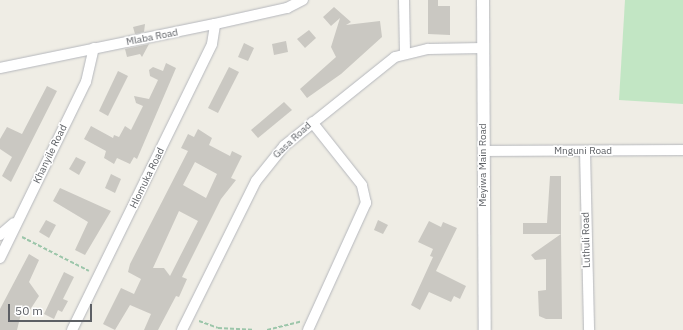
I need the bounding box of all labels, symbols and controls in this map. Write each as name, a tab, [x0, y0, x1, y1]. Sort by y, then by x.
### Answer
street label: Mlaba Road	[125, 26, 179, 48]
street label: Gasa Road	[270, 119, 314, 161]
street label: Khanyile Road	[31, 123, 69, 185]
street label: Meyiwa Main Road	[477, 123, 489, 207]
street label: Mnguni Road	[554, 145, 612, 157]
street label: Hlomuka Road	[127, 146, 167, 210]
street label: Luthuli Road	[580, 212, 592, 268]
scale bar	[10, 296, 94, 322]
text: 50 m	[15, 303, 43, 318]

